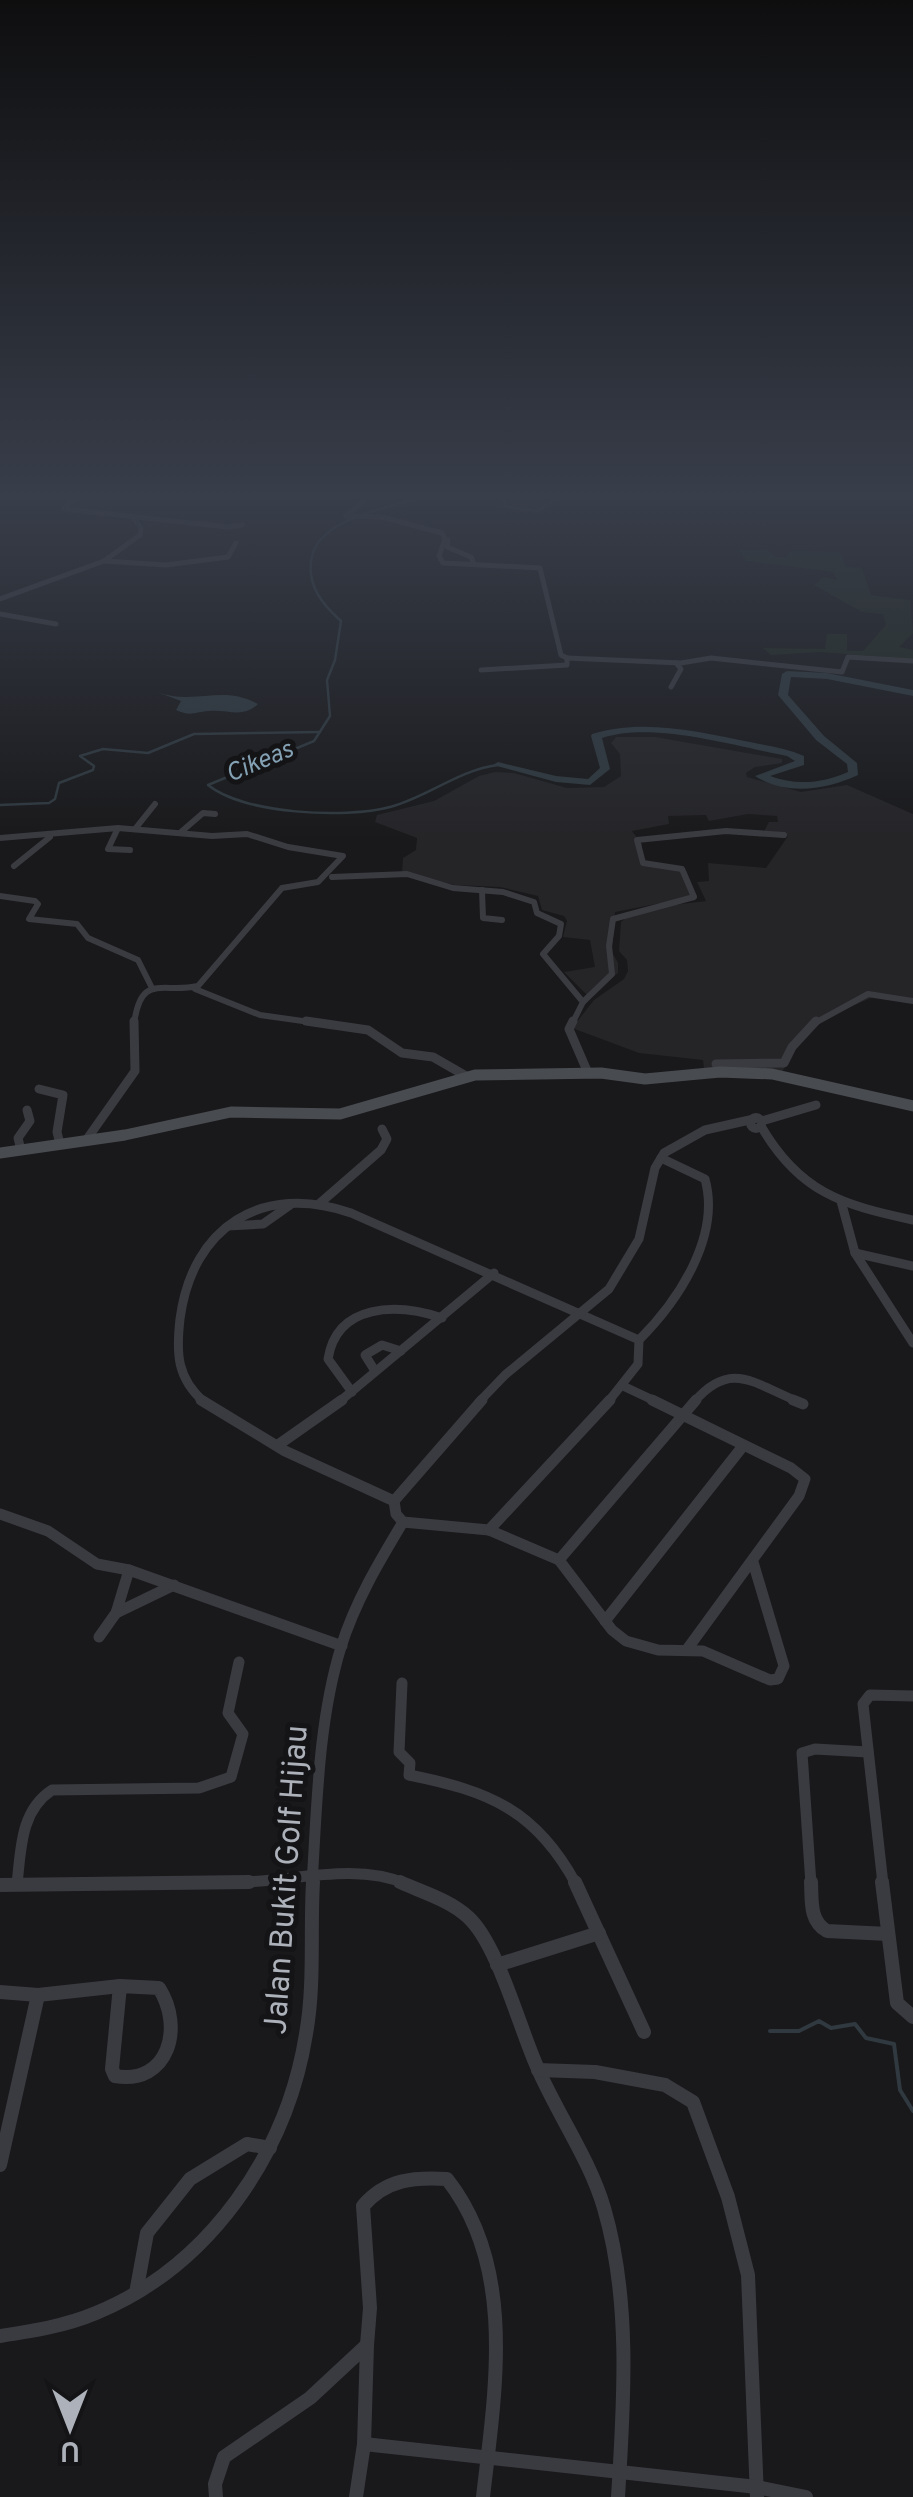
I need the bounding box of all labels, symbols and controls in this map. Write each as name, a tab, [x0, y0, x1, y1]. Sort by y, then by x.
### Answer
water label: Cikeas	[221, 734, 299, 791]
street label: Jalan Bukit Golf Hijau	[257, 1724, 319, 2036]
north arrow	[20, 2377, 120, 2477]
text: U	[60, 2431, 80, 2467]

